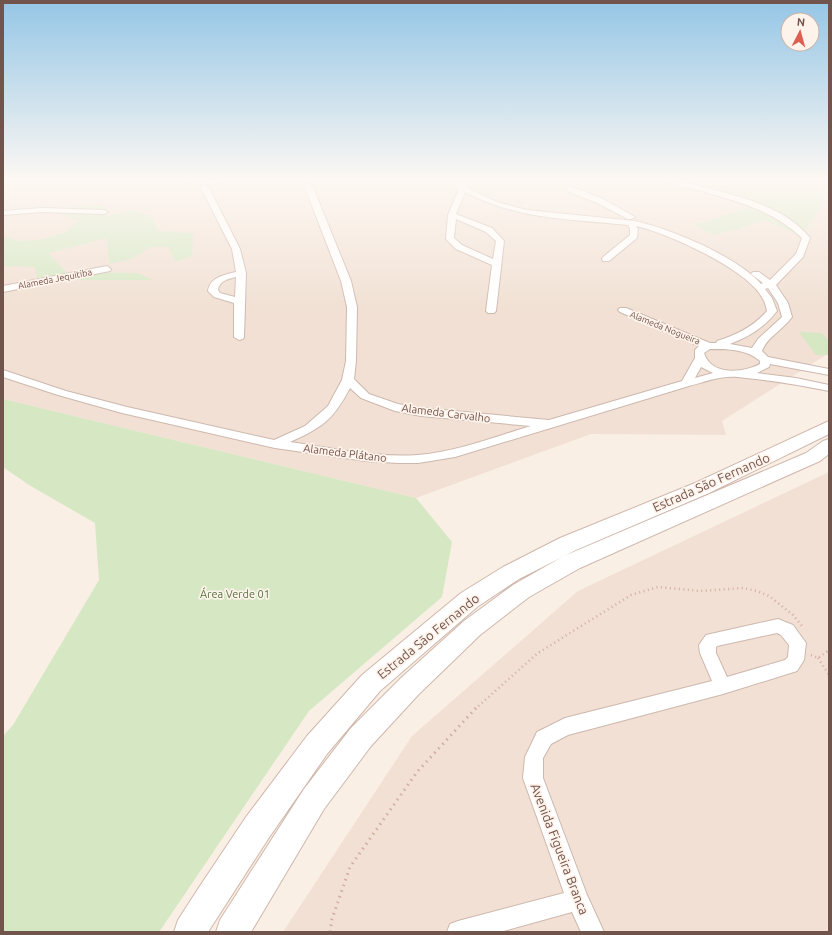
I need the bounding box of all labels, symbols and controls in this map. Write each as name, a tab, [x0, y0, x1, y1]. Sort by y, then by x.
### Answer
north arrow	[780, 12, 820, 52]
text: N	[796, 16, 806, 28]
street label: Alameda Jequitiba	[17, 267, 93, 291]
street label: Alameda Nogueira	[628, 309, 702, 347]
street label: Alameda Carvalho	[401, 402, 491, 424]
street label: Alameda Plátano	[303, 442, 387, 464]
street label: Estrada São Fernando	[650, 450, 772, 514]
park label: Área Verde 01	[200, 587, 270, 600]
street label: Estrada São Fernando	[374, 591, 482, 681]
street label: Avenida Figueira Branca	[528, 781, 592, 917]

